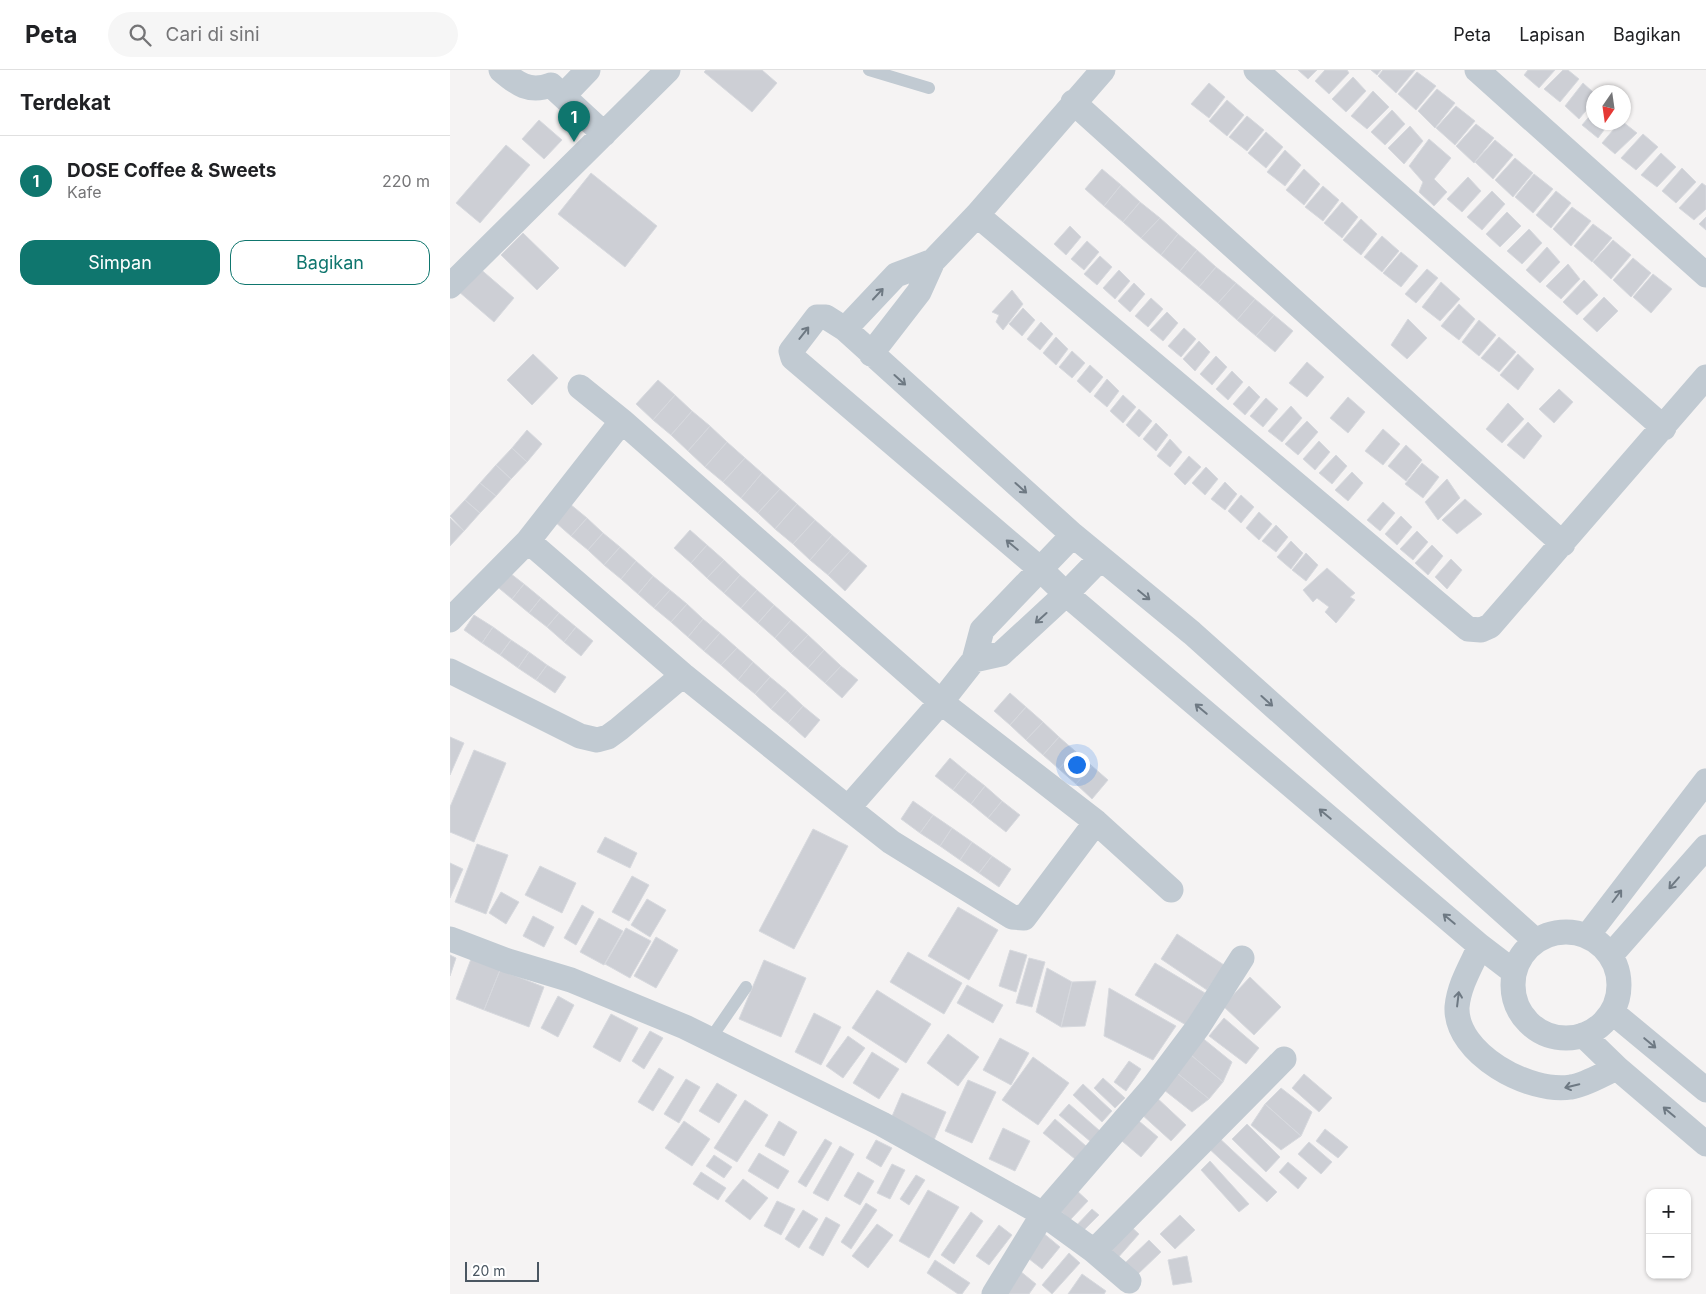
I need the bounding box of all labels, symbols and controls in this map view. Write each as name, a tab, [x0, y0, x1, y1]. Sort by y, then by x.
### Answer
search box	[108, 12, 458, 57]
text: Peta	[25, 20, 78, 49]
icon: search	[126, 21, 154, 49]
text: Cari di sini	[166, 23, 259, 46]
text: Peta	[1453, 24, 1491, 45]
text: Lapisan	[1519, 24, 1585, 45]
text: Bagikan	[1613, 24, 1681, 45]
north arrow	[1586, 85, 1631, 130]
text: Terdekat	[20, 90, 111, 115]
pin: 1	[558, 101, 590, 142]
text: DOSE Coffee & Sweets	[67, 159, 276, 182]
text: 1	[33, 171, 39, 191]
text: 220 m	[382, 171, 430, 191]
text: Kafe	[67, 182, 102, 202]
button: Simpan	[20, 240, 220, 285]
button: Bagikan	[230, 240, 430, 285]
one-way arrow	[872, 287, 884, 300]
one-way arrow	[799, 327, 810, 340]
one-way arrow	[893, 374, 906, 386]
one-way arrow	[1014, 483, 1027, 494]
one-way arrow	[1006, 540, 1019, 551]
one-way arrow	[1137, 589, 1150, 600]
one-way arrow	[1034, 612, 1047, 624]
one-way arrow	[1260, 695, 1273, 707]
one-way arrow	[1195, 703, 1208, 715]
your location	[1064, 752, 1090, 778]
one-way arrow	[1319, 809, 1332, 820]
one-way arrow	[1668, 877, 1680, 890]
one-way arrow	[1612, 889, 1622, 903]
one-way arrow	[1443, 914, 1456, 925]
one-way arrow	[1453, 992, 1463, 1008]
one-way arrow	[1643, 1038, 1656, 1049]
one-way arrow	[1564, 1082, 1580, 1091]
one-way arrow	[1663, 1107, 1676, 1118]
map controls	[1646, 1189, 1691, 1279]
button: +	[1646, 1189, 1691, 1234]
button: −	[1646, 1234, 1691, 1279]
scale bar	[465, 1259, 539, 1282]
text: 20 m	[472, 1262, 506, 1279]

